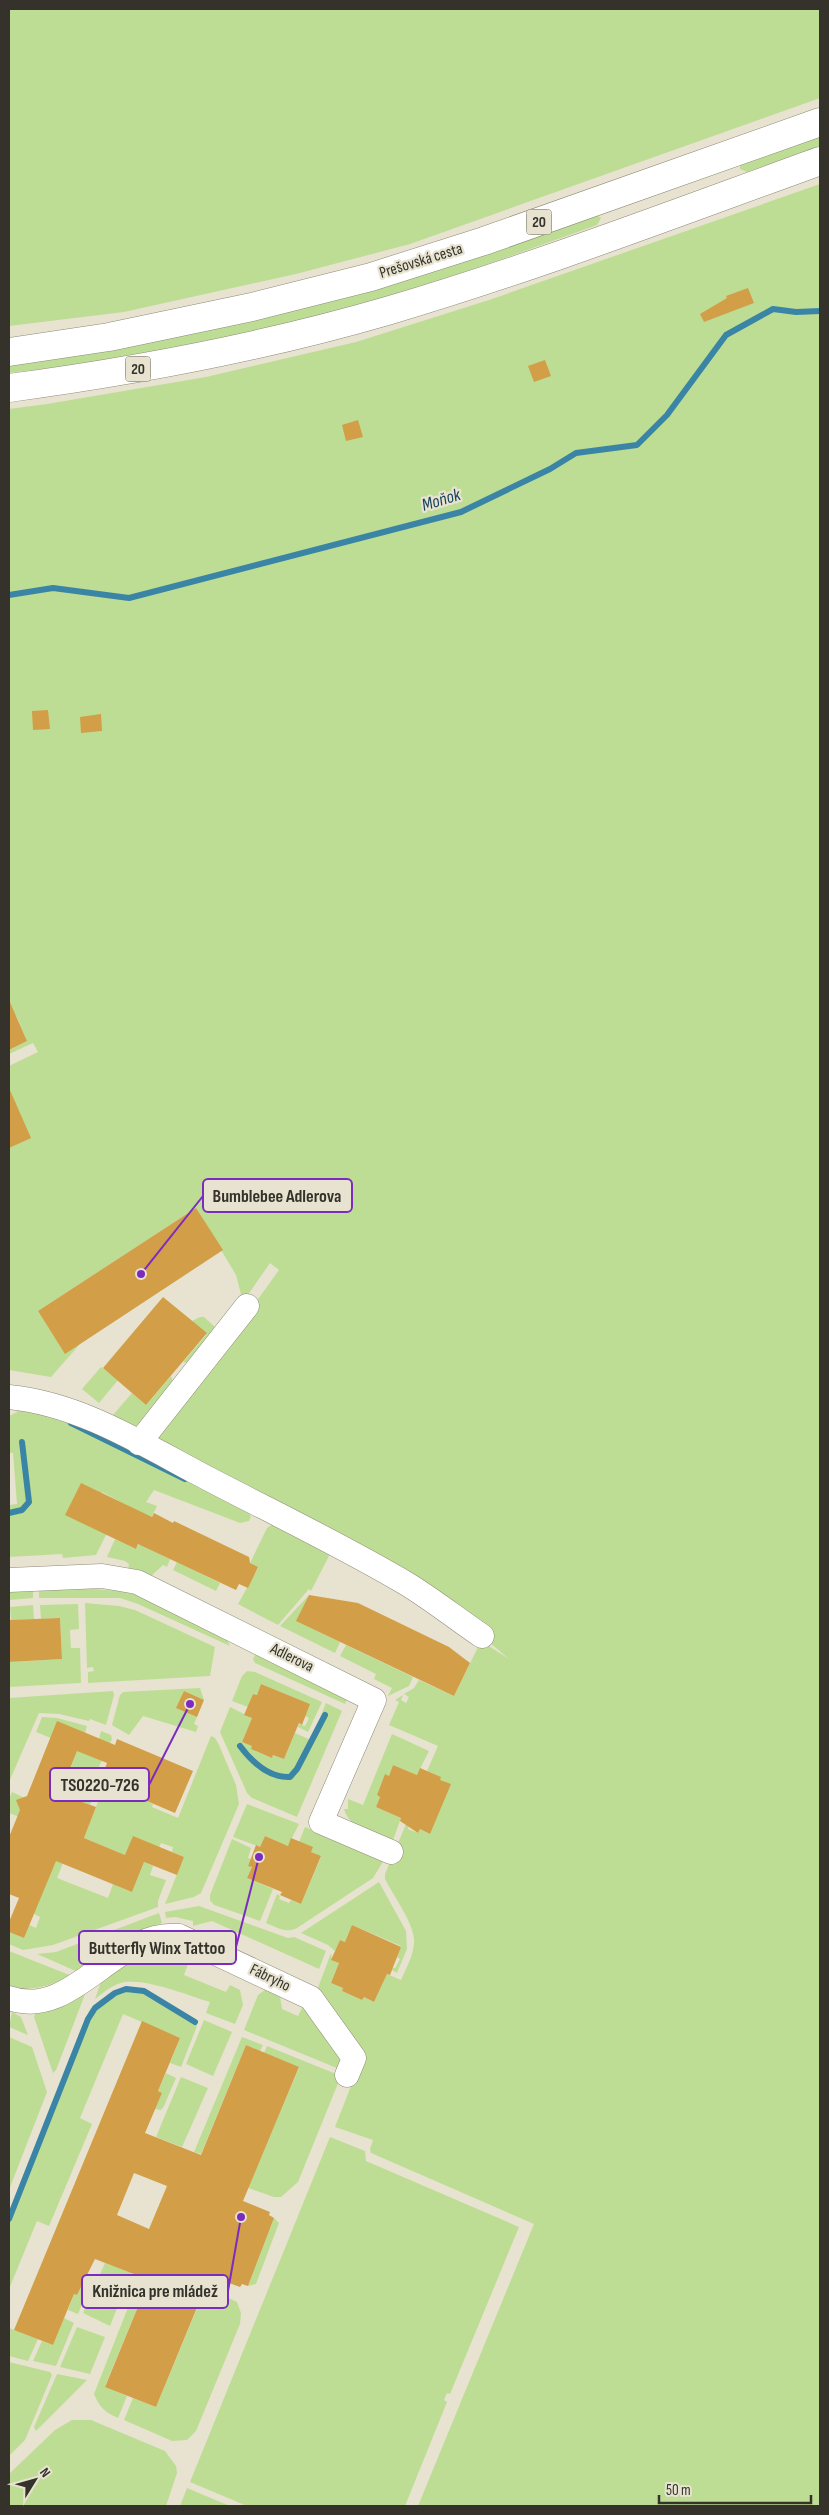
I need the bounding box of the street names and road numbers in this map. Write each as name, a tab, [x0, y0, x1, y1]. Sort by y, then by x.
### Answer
road number: 20	[526, 210, 552, 234]
street label: Prešovská cesta	[377, 239, 465, 283]
road number: 20	[126, 356, 150, 382]
street label: Adlerova	[266, 1639, 317, 1677]
street label: Fábryho	[247, 1960, 293, 1996]

